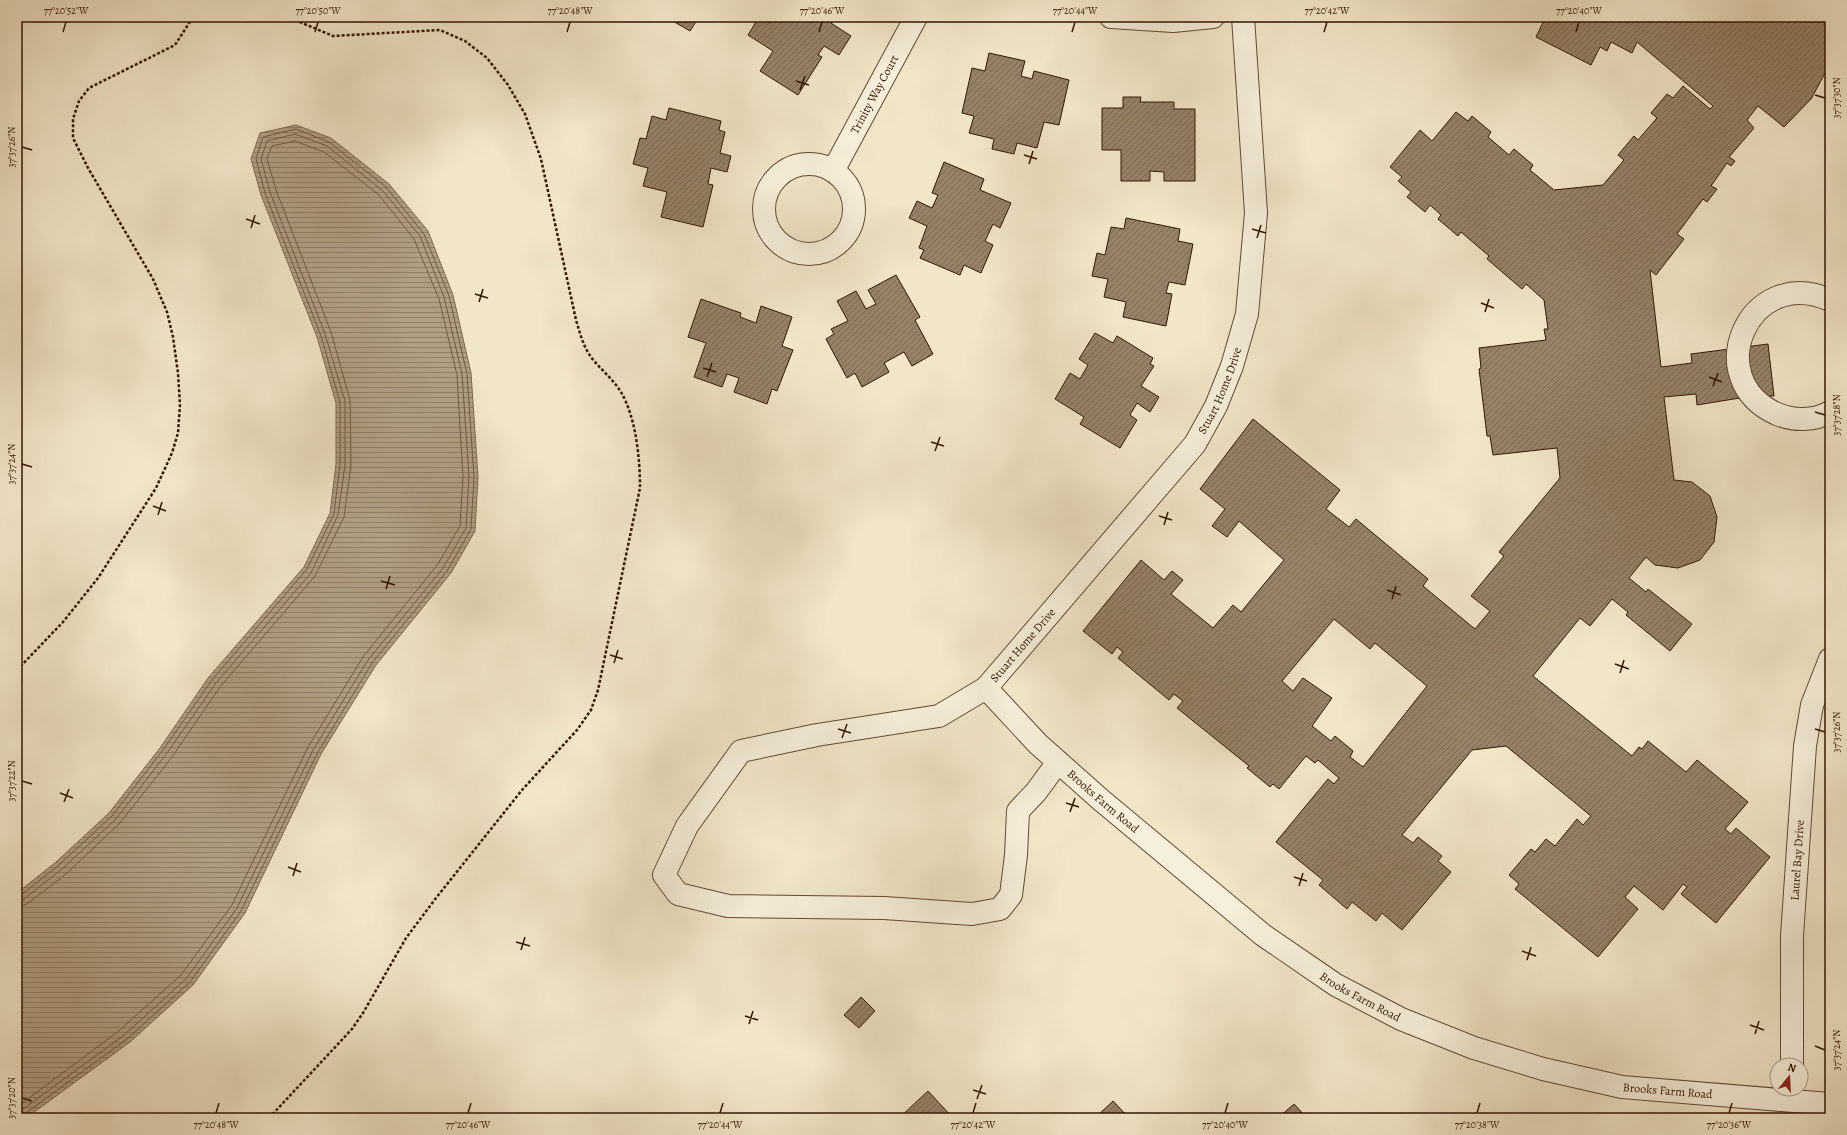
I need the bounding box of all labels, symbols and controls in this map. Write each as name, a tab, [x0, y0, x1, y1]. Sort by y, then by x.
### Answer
text: 77°20'52"W	[44, 4, 89, 17]
text: 77°20'50"W	[295, 4, 341, 17]
text: 77°20'48"W	[548, 4, 593, 17]
text: 77°20'46"W	[800, 4, 845, 17]
text: 77°20'44"W	[1053, 4, 1098, 17]
text: 77°20'42"W	[1305, 4, 1350, 17]
text: 77°20'40"W	[1556, 4, 1602, 17]
street label: Trinity Way Court	[846, 52, 902, 137]
text: 37°37'30"N	[1830, 77, 1843, 119]
text: 37°37'26"N	[5, 126, 18, 168]
street label: Stuart Home Drive	[1194, 345, 1245, 437]
text: 37°37'28"N	[1830, 394, 1843, 436]
text: 37°37'24"N	[5, 444, 18, 484]
street label: Stuart Home Drive	[986, 605, 1059, 686]
text: 37°37'26"N	[1830, 711, 1843, 753]
text: 37°37'22"N	[5, 760, 18, 802]
street label: Brooks Farm Road	[1064, 766, 1143, 837]
street label: Laurel Bay Drive	[1786, 819, 1808, 901]
street label: Brooks Farm Road	[1317, 968, 1404, 1026]
text: 37°37'24"N	[1830, 1030, 1843, 1070]
north arrow	[1769, 1057, 1809, 1097]
text: N	[1786, 1060, 1798, 1076]
text: 37°37'20"N	[5, 1077, 18, 1119]
street label: Brooks Farm Road	[1622, 1079, 1714, 1102]
text: 77°20'48"W	[194, 1118, 239, 1131]
text: 77°20'46"W	[446, 1118, 491, 1131]
text: 77°20'44"W	[698, 1118, 743, 1131]
text: 77°20'42"W	[951, 1118, 996, 1131]
text: 77°20'40"W	[1202, 1118, 1248, 1131]
text: 77°20'38"W	[1455, 1118, 1500, 1131]
text: 77°20'36"W	[1707, 1118, 1752, 1131]

